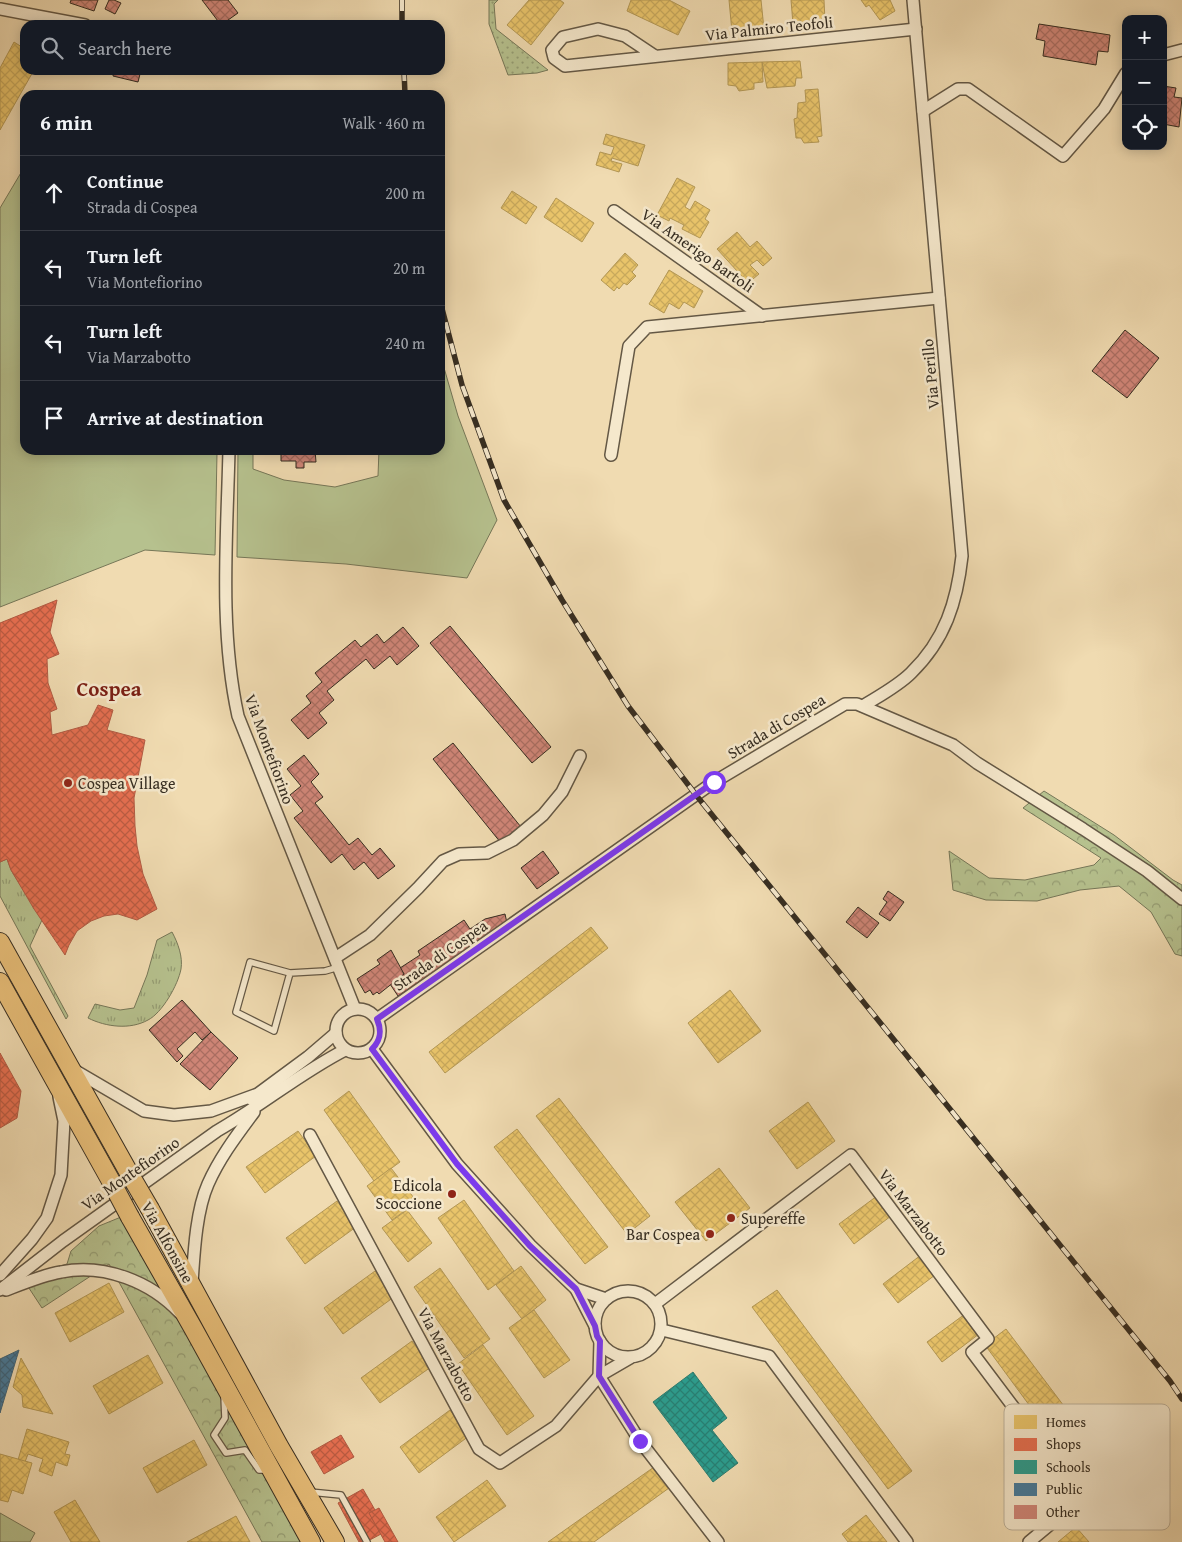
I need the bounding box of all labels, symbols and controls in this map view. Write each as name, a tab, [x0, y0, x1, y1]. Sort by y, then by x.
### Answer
street label: Via Palmiro Teofoli	[704, 9, 835, 47]
map controls	[1122, 15, 1167, 150]
button: +	[1122, 15, 1167, 60]
search box	[20, 20, 445, 75]
icon: search	[38, 34, 66, 62]
text: Search here	[78, 34, 172, 62]
button: −	[1122, 60, 1167, 105]
button: locate	[1122, 105, 1167, 150]
text: 6 min	[40, 107, 92, 138]
text: Walk · 460 m	[342, 111, 425, 135]
text: Continue	[87, 167, 164, 195]
icon: ahead	[40, 179, 68, 207]
text: 200 m	[385, 181, 425, 205]
text: Strada di Cospea	[87, 195, 198, 219]
street label: Via Amerigo Bartoli	[637, 202, 760, 298]
text: Turn left	[87, 242, 162, 270]
icon: left	[40, 254, 68, 282]
text: 20 m	[393, 256, 425, 280]
text: Via Montefiorino	[87, 270, 203, 294]
text: Turn left	[87, 317, 162, 345]
icon: left	[40, 329, 68, 357]
text: 240 m	[385, 331, 425, 355]
street label: Via Perillo	[915, 338, 945, 410]
text: Via Marzabotto	[87, 345, 191, 369]
icon: arrive	[40, 404, 68, 432]
text: Arrive at destination	[87, 404, 263, 432]
district label: Cospea	[76, 673, 142, 704]
street label: Strada di Cospea	[722, 687, 830, 765]
street label: Via Montefiorino	[239, 691, 301, 807]
place label: Cospea Village	[78, 771, 175, 795]
route start	[703, 771, 726, 794]
marker: Cospea Village	[62, 777, 74, 789]
street label: Strada di Cospea	[388, 913, 493, 997]
street label: Via Montefiorino	[76, 1130, 184, 1216]
street label: Via Marzabotto	[873, 1163, 955, 1261]
place label: Edicola Scoccione	[376, 1173, 442, 1215]
marker: Edicola Scoccione	[446, 1188, 458, 1200]
street label: Via Alfonsine	[136, 1197, 200, 1287]
place label: Supereffe	[741, 1206, 805, 1230]
marker: Supereffe	[725, 1212, 737, 1224]
place label: Bar Cospea	[626, 1222, 700, 1246]
marker: Bar Cospea	[704, 1228, 716, 1240]
street label: Via Marzabotto	[412, 1303, 482, 1405]
legend	[1004, 1404, 1170, 1530]
text: Homes	[1046, 1412, 1086, 1432]
route end	[629, 1430, 652, 1453]
text: Shops	[1046, 1434, 1081, 1454]
text: Schools	[1046, 1457, 1090, 1477]
text: Public	[1046, 1479, 1082, 1499]
text: Other	[1046, 1502, 1080, 1522]

